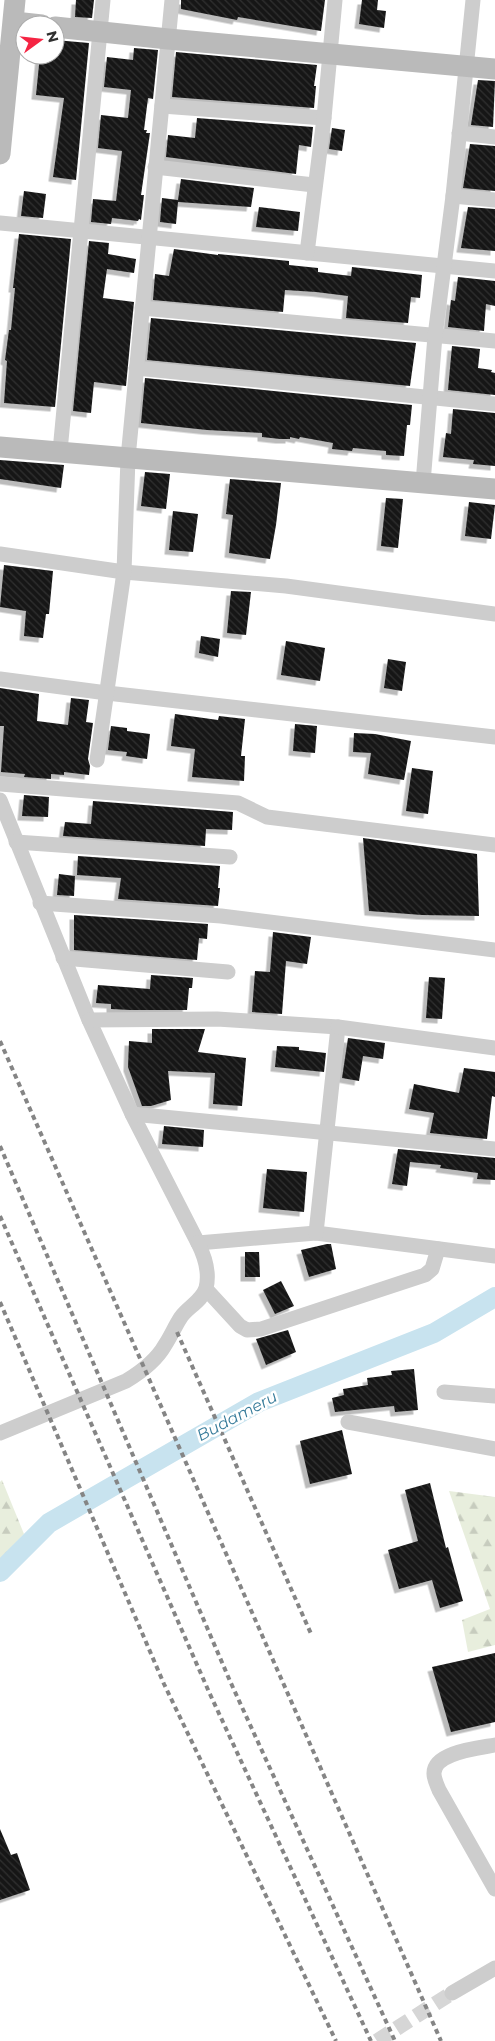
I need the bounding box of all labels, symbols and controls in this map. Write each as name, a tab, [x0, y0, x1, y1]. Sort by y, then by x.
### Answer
north arrow	[15, 15, 65, 65]
text: N	[42, 29, 63, 44]
water label: Budameru	[194, 1387, 281, 1445]

